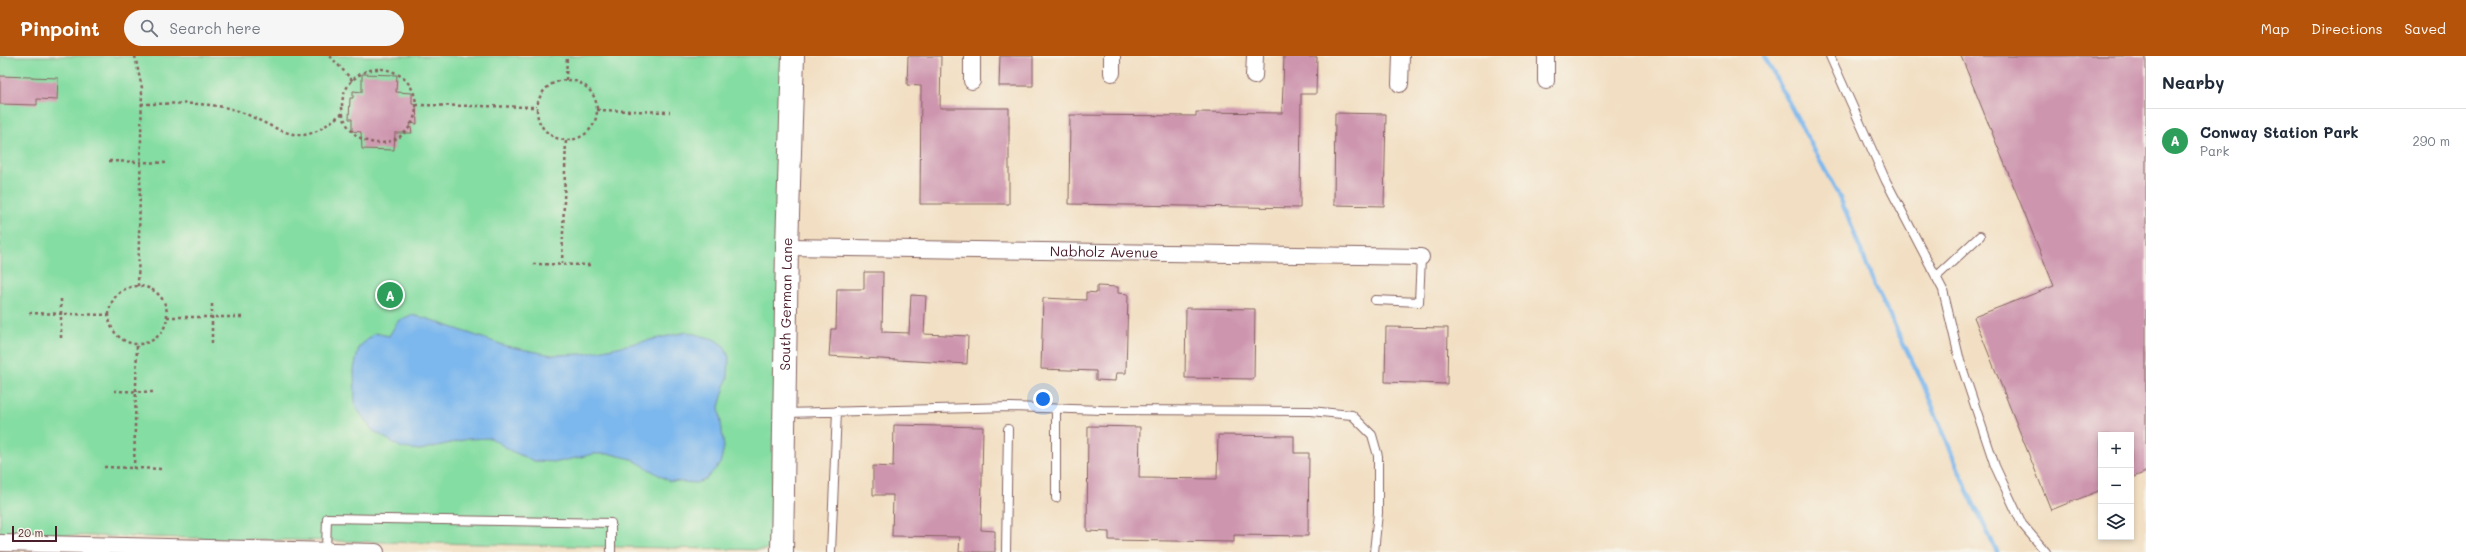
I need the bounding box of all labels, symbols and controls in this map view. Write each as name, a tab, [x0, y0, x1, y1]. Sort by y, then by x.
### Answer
search box	[124, 10, 404, 46]
text: Pinpoint	[20, 16, 100, 41]
icon: search	[138, 17, 160, 39]
text: Search here	[170, 18, 261, 38]
text: Map	[2261, 19, 2289, 38]
text: Directions	[2311, 19, 2382, 38]
text: Saved	[2404, 19, 2446, 38]
text: Nearby	[2162, 71, 2224, 93]
text: Conway Station Park	[2200, 122, 2359, 142]
text: A	[2170, 132, 2180, 149]
text: 290 m	[2413, 132, 2450, 149]
text: Park	[2200, 142, 2229, 159]
street label: South German Lane	[775, 237, 796, 371]
street label: Nabholz Avenue	[1050, 241, 1158, 262]
pin: A	[377, 280, 403, 310]
your location	[1033, 389, 1053, 409]
map controls	[2098, 432, 2134, 540]
button: +	[2098, 432, 2134, 468]
button: −	[2098, 468, 2134, 504]
button: layers	[2098, 504, 2134, 540]
scale bar	[12, 524, 57, 543]
text: 20 m	[18, 525, 43, 540]

